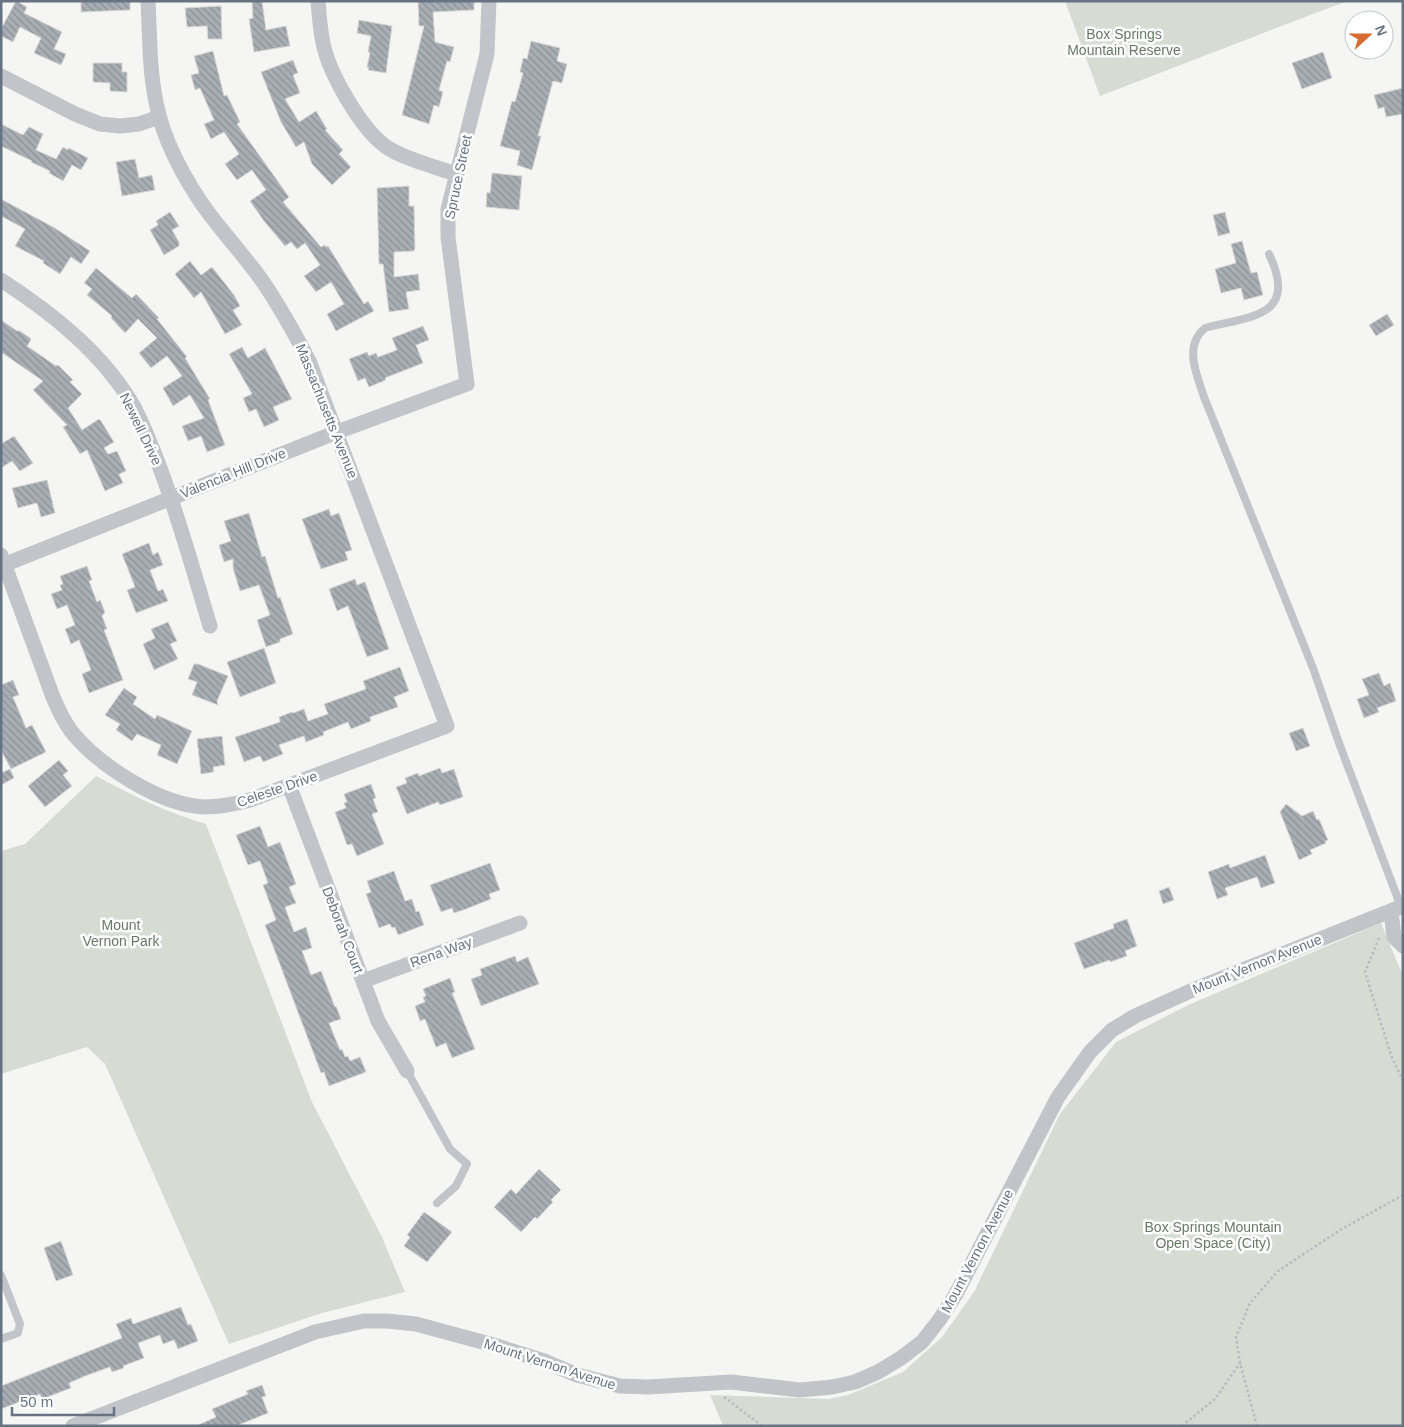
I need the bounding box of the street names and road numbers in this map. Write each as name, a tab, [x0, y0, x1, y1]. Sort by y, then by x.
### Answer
street label: Spruce Street	[441, 133, 475, 221]
street label: Massachusetts Avenue	[293, 341, 361, 481]
street label: Newell Drive	[117, 390, 166, 468]
street label: Valencia Hill Drive	[178, 444, 288, 502]
street label: Celeste Drive	[235, 768, 320, 810]
street label: Deborah Court	[319, 884, 367, 976]
street label: Mount Vernon Avenue	[1190, 931, 1324, 997]
street label: Rena Way	[408, 933, 474, 971]
street label: Mount Vernon Avenue	[938, 1186, 1016, 1315]
street label: Mount Vernon Avenue	[482, 1335, 618, 1393]

